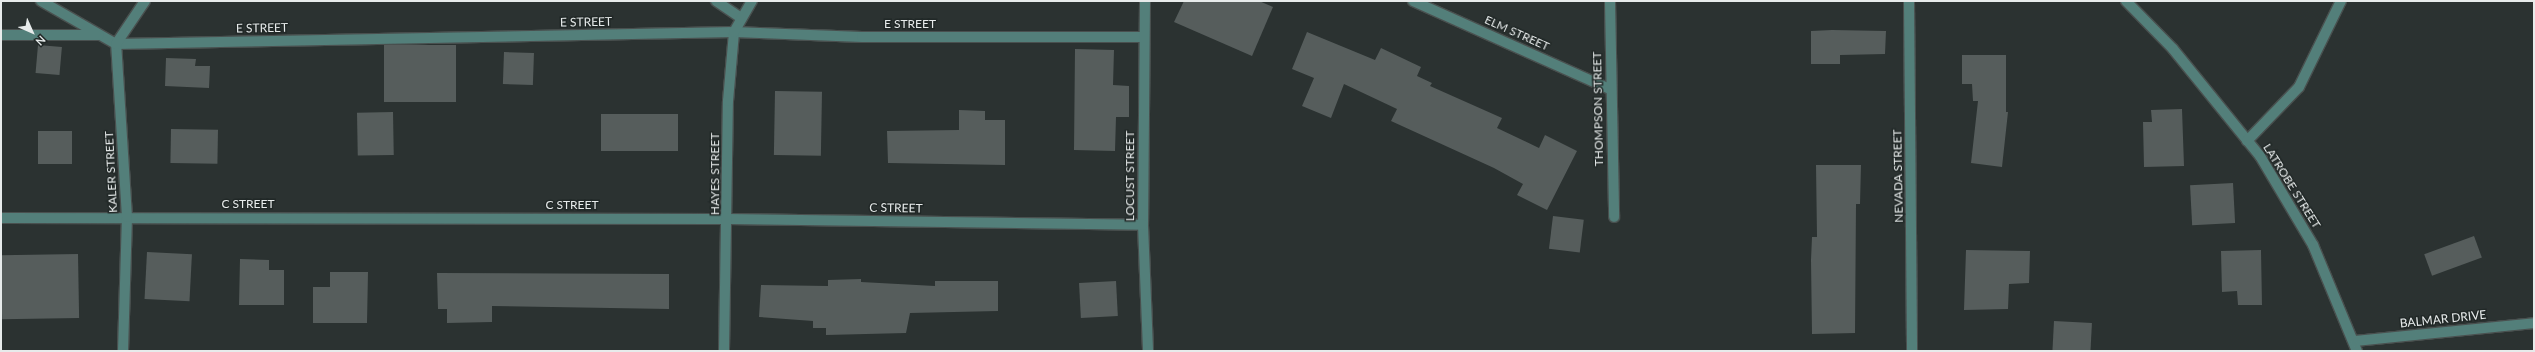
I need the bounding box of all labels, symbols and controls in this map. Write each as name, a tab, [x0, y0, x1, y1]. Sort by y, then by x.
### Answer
north arrow	[12, 12, 52, 52]
street label: ELM STREET	[1482, 12, 1552, 54]
street label: E STREET	[560, 14, 612, 30]
street label: E STREET	[884, 17, 936, 31]
street label: E STREET	[236, 20, 288, 36]
text: N	[33, 33, 48, 48]
street label: THOMPSON STREET	[1590, 52, 1606, 166]
street label: NEVADA STREET	[1890, 129, 1906, 223]
street label: KALER STREET	[102, 131, 120, 213]
street label: LOCUST STREET	[1123, 131, 1137, 221]
street label: HAYES STREET	[708, 133, 722, 215]
street label: LATROBE STREET	[2260, 141, 2324, 231]
street label: C STREET	[221, 197, 275, 211]
street label: C STREET	[545, 198, 599, 212]
street label: C STREET	[869, 200, 923, 216]
street label: BALMAR DRIVE	[2399, 307, 2487, 331]

